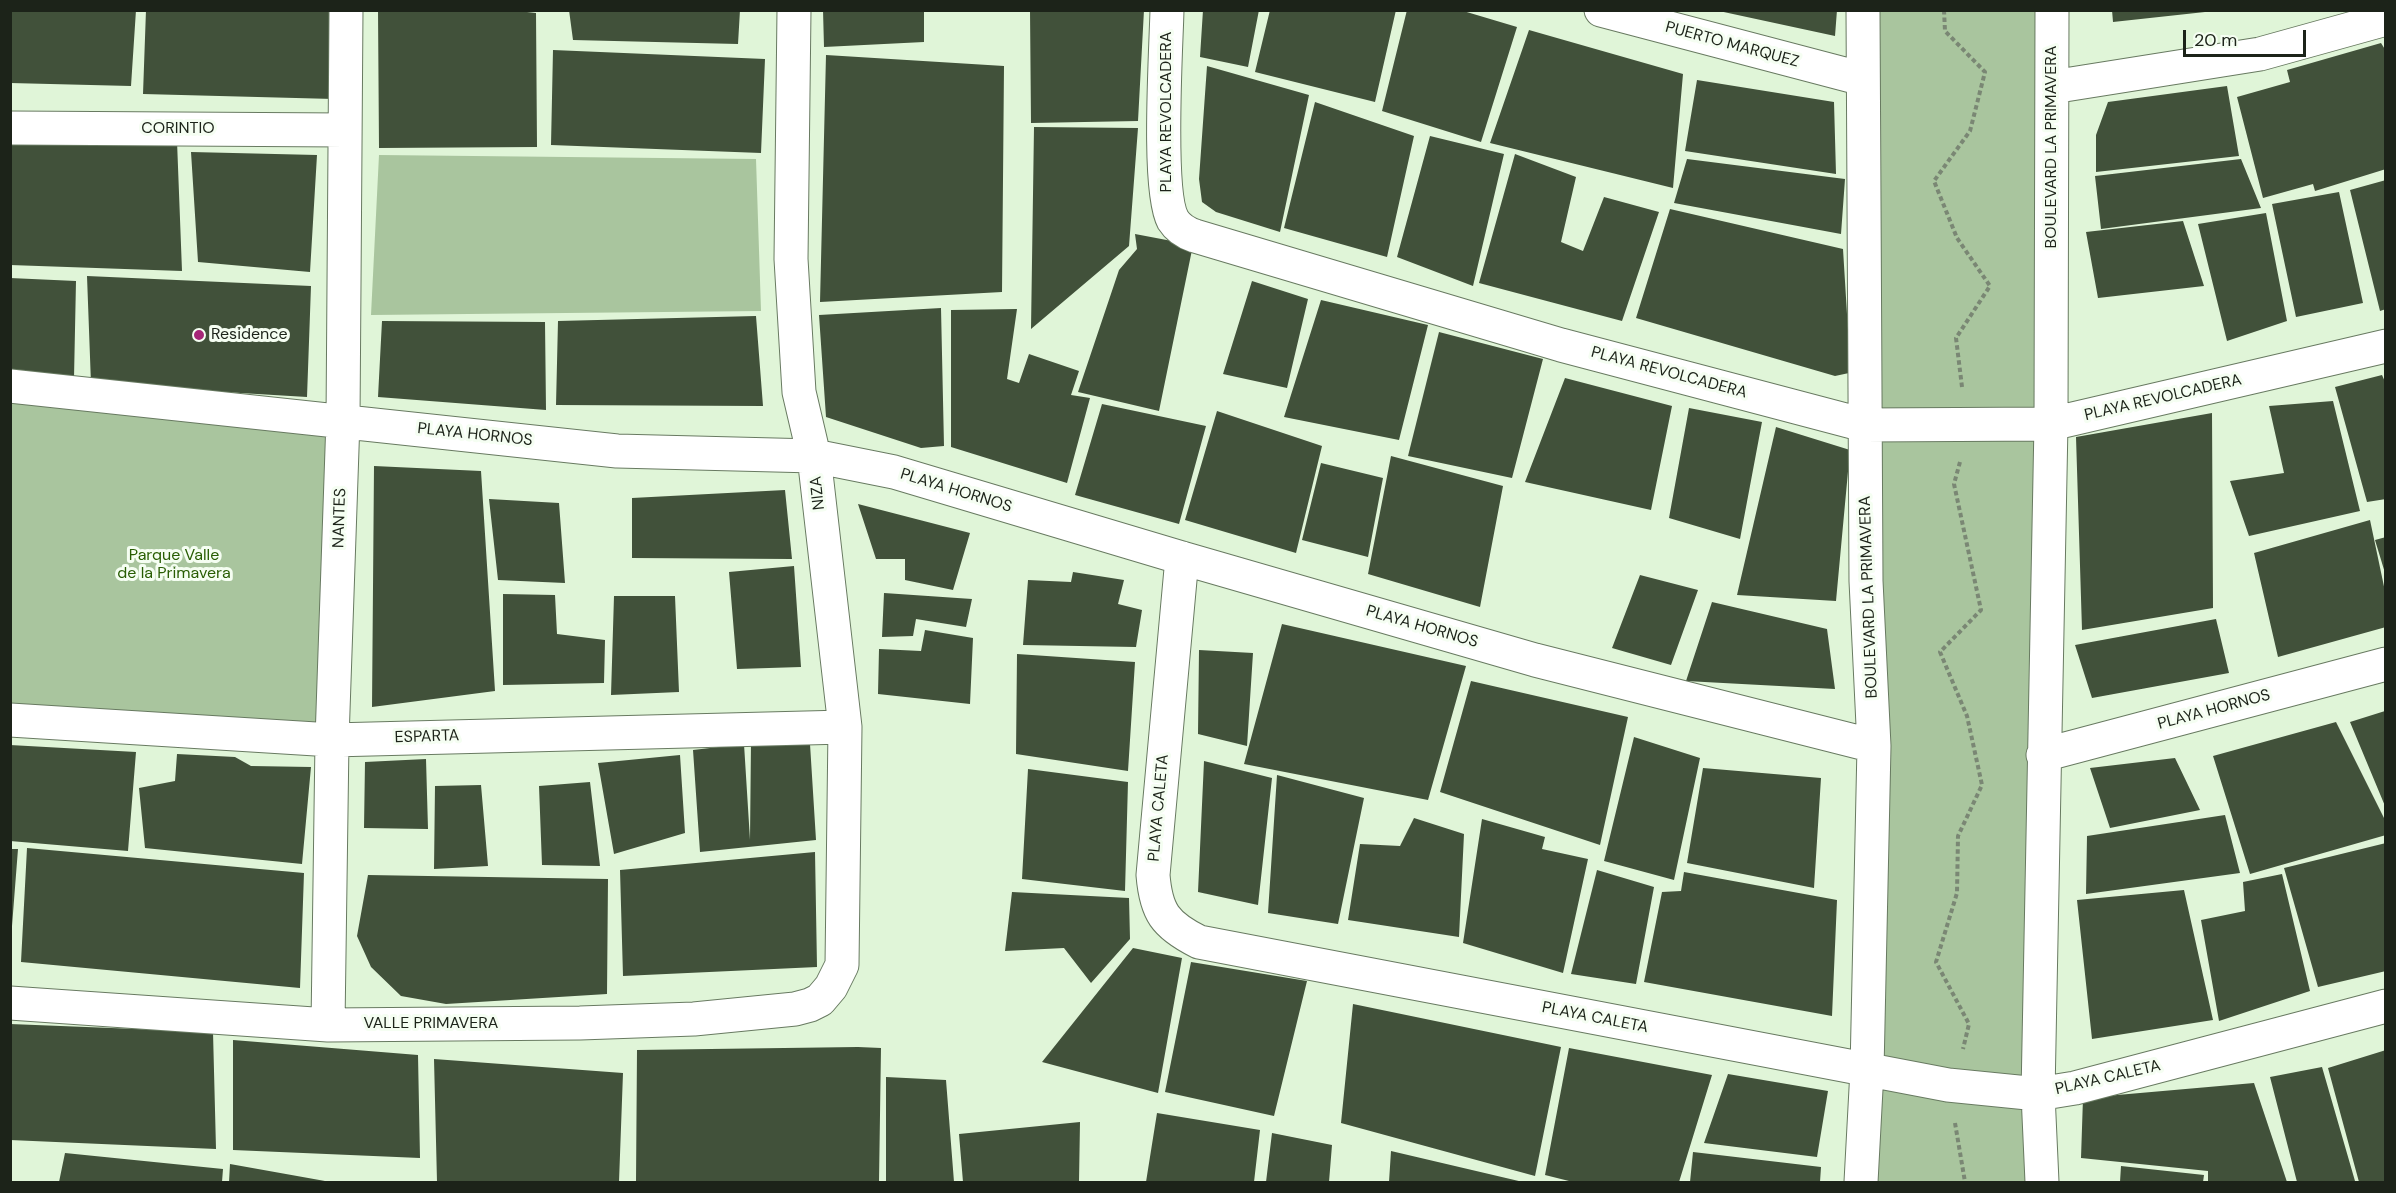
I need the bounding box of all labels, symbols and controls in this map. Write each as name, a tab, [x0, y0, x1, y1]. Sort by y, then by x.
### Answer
street label: PUERTO MARQUEZ	[1663, 18, 1801, 72]
scale bar	[2186, 18, 2309, 56]
text: 20 m	[2194, 28, 2237, 52]
street label: PLAYA REVOLCADERA	[1157, 32, 1177, 192]
street label: BOULEVARD LA PRIMAVERA	[2042, 46, 2062, 248]
street label: CORINTIO	[141, 119, 215, 139]
place label: Residence	[211, 325, 288, 345]
marker: Residence	[192, 328, 206, 342]
street label: PLAYA REVOLCADERA	[1589, 343, 1749, 403]
street label: PLAYA REVOLCADERA	[2083, 371, 2243, 425]
street label: PLAYA HORNOS	[416, 419, 534, 451]
street label: PLAYA HORNOS	[898, 465, 1014, 517]
street label: NIZA	[807, 475, 829, 511]
street label: NANTES	[329, 488, 351, 548]
street label: BOULEVARD LA PRIMAVERA	[1856, 495, 1882, 699]
park label: Parque Valle de la Primavera	[117, 546, 231, 584]
street label: PLAYA HORNOS	[1364, 602, 1480, 652]
street label: PLAYA HORNOS	[2156, 686, 2272, 734]
street label: ESPARTA	[394, 726, 460, 748]
street label: PLAYA CALETA	[1145, 753, 1173, 863]
street label: PLAYA CALETA	[1540, 998, 1650, 1038]
street label: VALLE PRIMAVERA	[364, 1014, 498, 1034]
street label: PLAYA CALETA	[2053, 1057, 2163, 1099]

